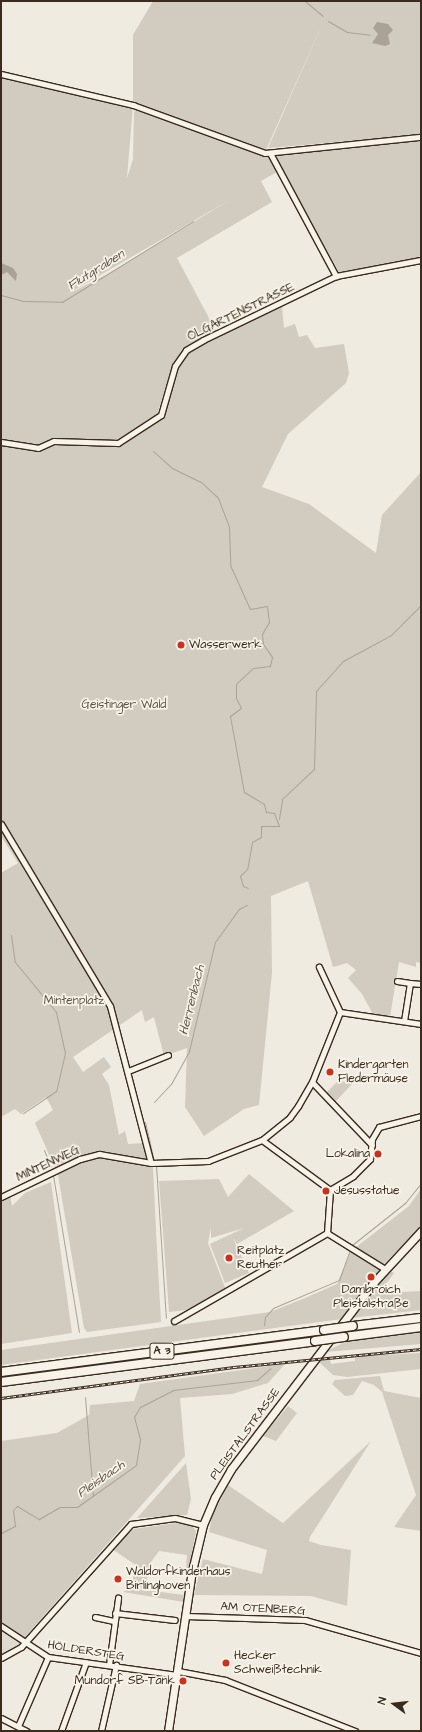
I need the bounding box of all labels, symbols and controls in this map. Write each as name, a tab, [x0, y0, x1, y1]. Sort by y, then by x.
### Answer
water label: Flutgraben	[65, 246, 127, 294]
street label: ÖLGARTENSTRASSE	[185, 280, 297, 344]
place label: Wasserwerk	[189, 638, 262, 652]
marker: Wasserwerk	[176, 640, 186, 650]
park label: Geistinger Wald	[82, 698, 166, 712]
water label: Herrenbach	[176, 963, 208, 1037]
park label: Mintenplatz	[44, 994, 104, 1008]
place label: Kindergarten Fledermäuse	[338, 1058, 409, 1086]
marker: Kindergarten Fledermäuse	[325, 1067, 335, 1077]
street label: MINTENWEG	[14, 1143, 82, 1185]
place label: Lokalina	[326, 1147, 370, 1161]
marker: Lokalina	[373, 1149, 383, 1159]
place label: Jesusstatue	[334, 1184, 399, 1198]
marker: Jesusstatue	[321, 1186, 331, 1196]
place label: Reitplatz Reuther	[237, 1244, 284, 1272]
marker: Reitplatz Reuther	[224, 1253, 234, 1263]
marker: Dambroich Pleistalstraße	[366, 1272, 376, 1282]
place label: Dambroich Pleistalstraße	[333, 1283, 409, 1311]
road number: A 3	[149, 1342, 175, 1360]
street label: PLEISTALSTRASSE	[207, 1385, 283, 1483]
water label: Pleisbach	[74, 1457, 128, 1501]
place label: Waldorfkinderhaus Birlinghoven	[126, 1565, 231, 1593]
marker: Waldorfkinderhaus Birlinghoven	[113, 1574, 123, 1584]
street label: AM OTENBERG	[220, 1600, 306, 1618]
street label: HÖLDERSTEG	[47, 1638, 125, 1664]
place label: Hecker Schweißtechnik	[234, 1649, 322, 1677]
marker: Hecker Schweißtechnik	[221, 1658, 231, 1668]
place label: Mundorf SB-Tank	[75, 1674, 175, 1688]
marker: Mundorf SB-Tank	[178, 1676, 188, 1686]
north arrow	[374, 1684, 414, 1724]
text: N	[374, 1695, 390, 1706]

